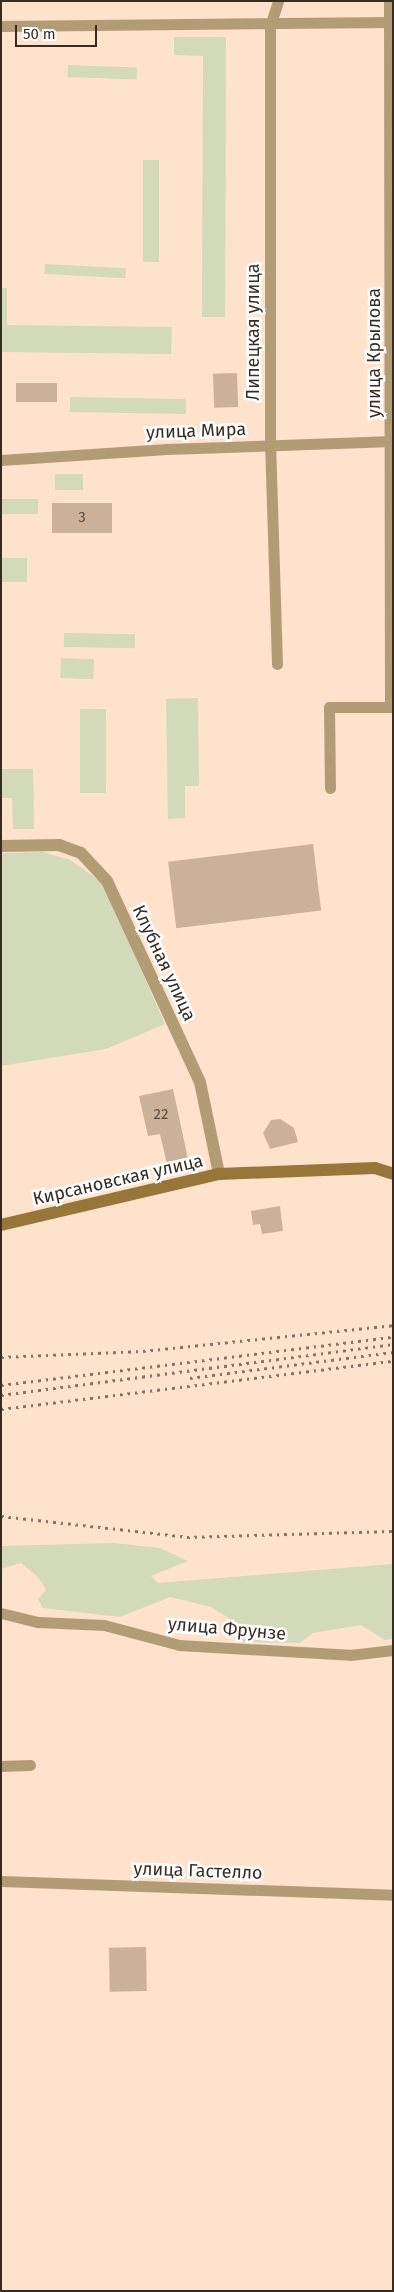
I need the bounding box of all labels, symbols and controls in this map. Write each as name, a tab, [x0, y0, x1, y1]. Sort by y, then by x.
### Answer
scale bar	[18, 15, 100, 47]
text: 50 m	[23, 25, 56, 43]
street label: Липецкая улица	[242, 263, 264, 401]
street label: улица Крылова	[363, 288, 385, 418]
street label: улица Мира	[146, 418, 246, 444]
house number: 3	[78, 509, 86, 527]
street label: Клубная улица	[128, 902, 200, 1024]
house number: 22	[154, 1106, 168, 1124]
street label: Кирсановская улица	[31, 1150, 205, 1210]
street label: улица Фрунзе	[167, 1613, 287, 1645]
street label: улица Гастелло	[133, 1858, 263, 1884]

